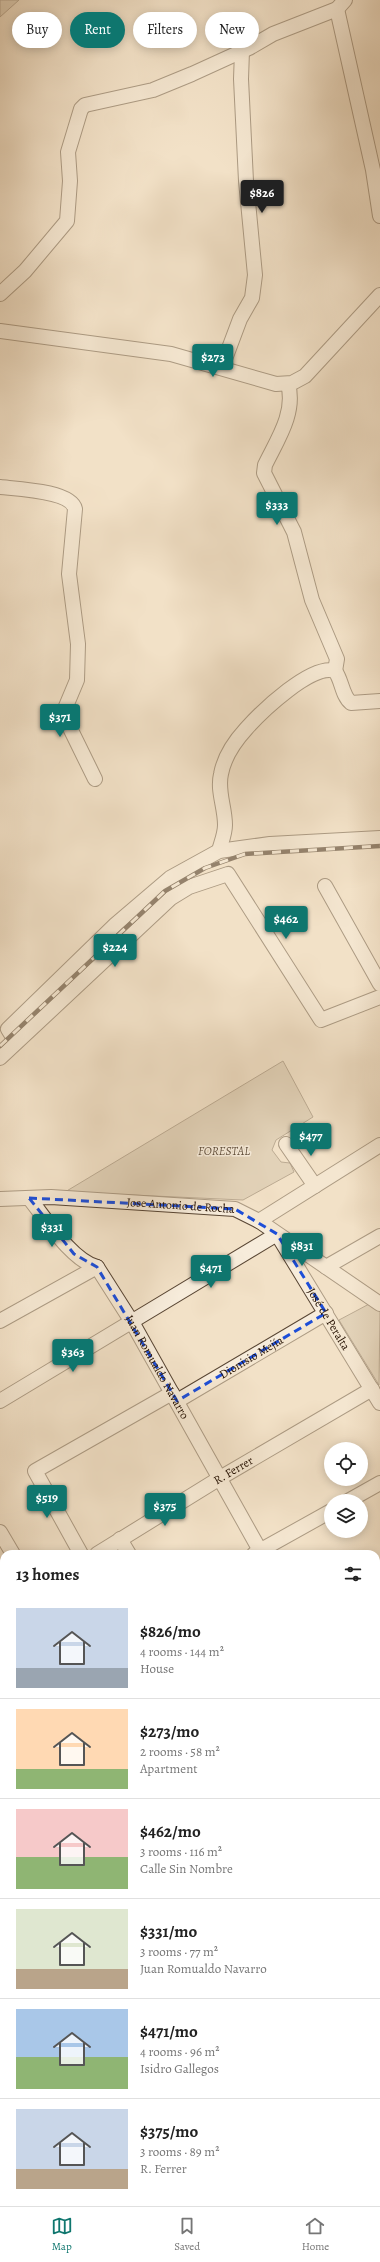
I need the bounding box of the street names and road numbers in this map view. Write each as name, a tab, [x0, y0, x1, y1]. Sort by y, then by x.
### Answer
street label: Jose Antonio de Rocha	[126, 1194, 236, 1217]
street label: José de Peralta	[304, 1285, 354, 1354]
street label: Juan Romualdo Navarro	[122, 1312, 193, 1422]
street label: Dionisio Mejía	[216, 1332, 286, 1382]
street label: R. Ferrer	[211, 1452, 256, 1488]

